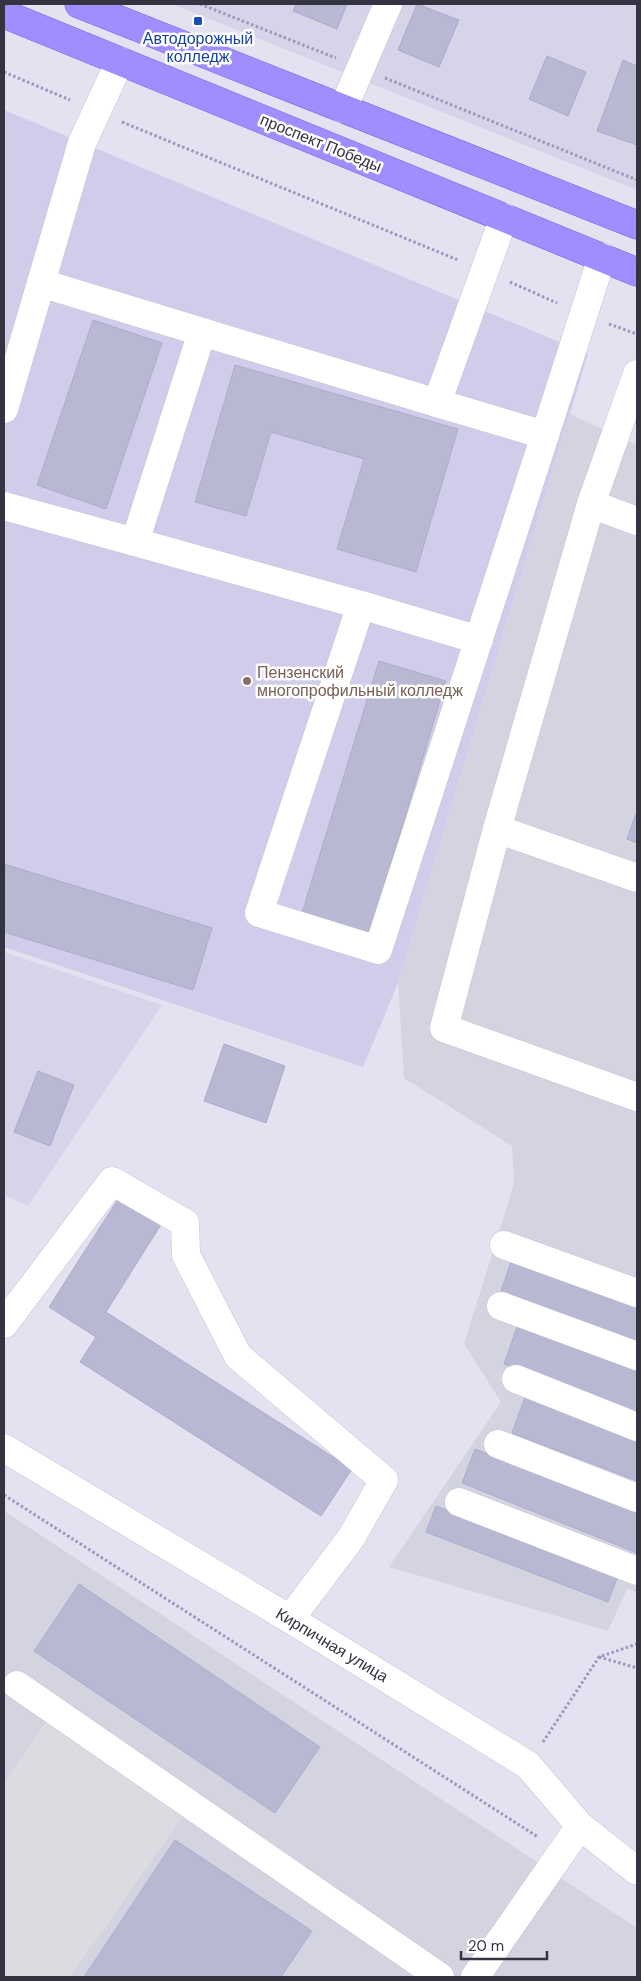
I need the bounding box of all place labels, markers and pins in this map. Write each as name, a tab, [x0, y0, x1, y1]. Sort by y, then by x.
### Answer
marker: Автодорожный колледж	[192, 15, 204, 27]
place label: Автодорожный колледж	[143, 28, 253, 67]
place label: Пензенский многопрофильный колледж	[257, 662, 463, 701]
marker: Пензенский многопрофильный колледж	[241, 675, 253, 687]

